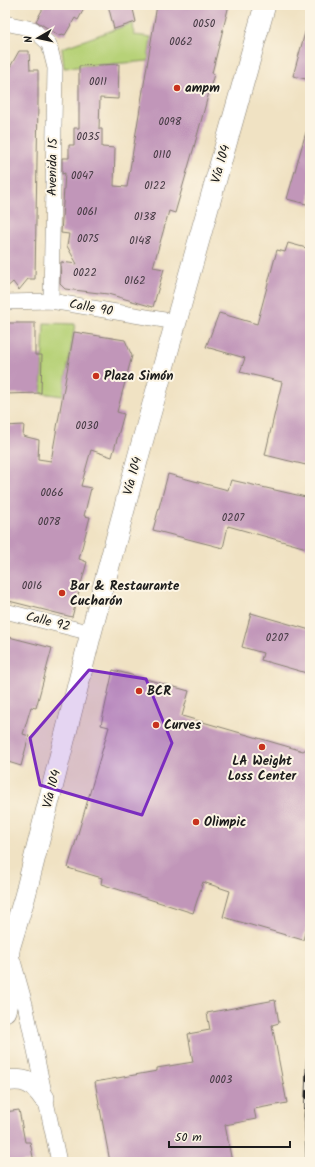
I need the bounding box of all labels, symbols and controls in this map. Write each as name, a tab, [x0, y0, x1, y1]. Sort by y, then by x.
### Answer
house number: 0050	[193, 15, 216, 33]
north arrow	[18, 18, 58, 58]
house number: 0062	[169, 33, 193, 51]
text: N	[20, 35, 39, 44]
house number: 0011	[89, 73, 107, 91]
place label: ampm	[185, 78, 220, 99]
marker: ampm	[172, 83, 182, 93]
house number: 0098	[159, 113, 182, 131]
house number: 0035	[76, 128, 101, 146]
street label: Avenida 15	[42, 137, 64, 196]
street label: Vía 104	[206, 142, 236, 186]
house number: 0110	[153, 146, 171, 164]
house number: 0047	[71, 167, 94, 185]
house number: 0122	[144, 177, 166, 195]
house number: 0061	[77, 203, 97, 221]
house number: 0138	[134, 208, 156, 226]
house number: 0075	[77, 230, 100, 248]
house number: 0148	[129, 232, 151, 250]
house number: 0022	[73, 264, 97, 282]
house number: 0162	[124, 272, 146, 290]
street label: Calle 90	[67, 294, 115, 322]
place label: Plaza Simón	[104, 366, 173, 387]
marker: Plaza Simón	[91, 371, 101, 381]
house number: 0030	[76, 417, 99, 435]
street label: Vía 104	[118, 454, 148, 498]
house number: 0066	[40, 484, 64, 502]
house number: 0207	[222, 509, 245, 527]
house number: 0078	[38, 513, 61, 531]
place label: Bar & Restaurante Cucharón	[70, 576, 180, 612]
house number: 0016	[22, 577, 42, 595]
marker: Bar & Restaurante Cucharón	[57, 588, 67, 598]
street label: Calle 92	[24, 606, 72, 638]
house number: 0207	[266, 629, 289, 647]
place label: BCR	[147, 681, 171, 702]
marker: BCR	[134, 686, 144, 696]
place label: Curves	[164, 715, 201, 736]
marker: Curves	[151, 720, 161, 730]
marker: LA Weight Loss Center	[257, 742, 267, 752]
place label: LA Weight Loss Center	[228, 751, 298, 787]
street label: Vía 104	[37, 768, 67, 810]
place label: Olimpic	[204, 812, 246, 833]
marker: Olimpic	[191, 817, 201, 827]
house number: 0003	[210, 1071, 232, 1089]
scale bar	[169, 1123, 290, 1149]
text: 50 m	[175, 1128, 202, 1147]

